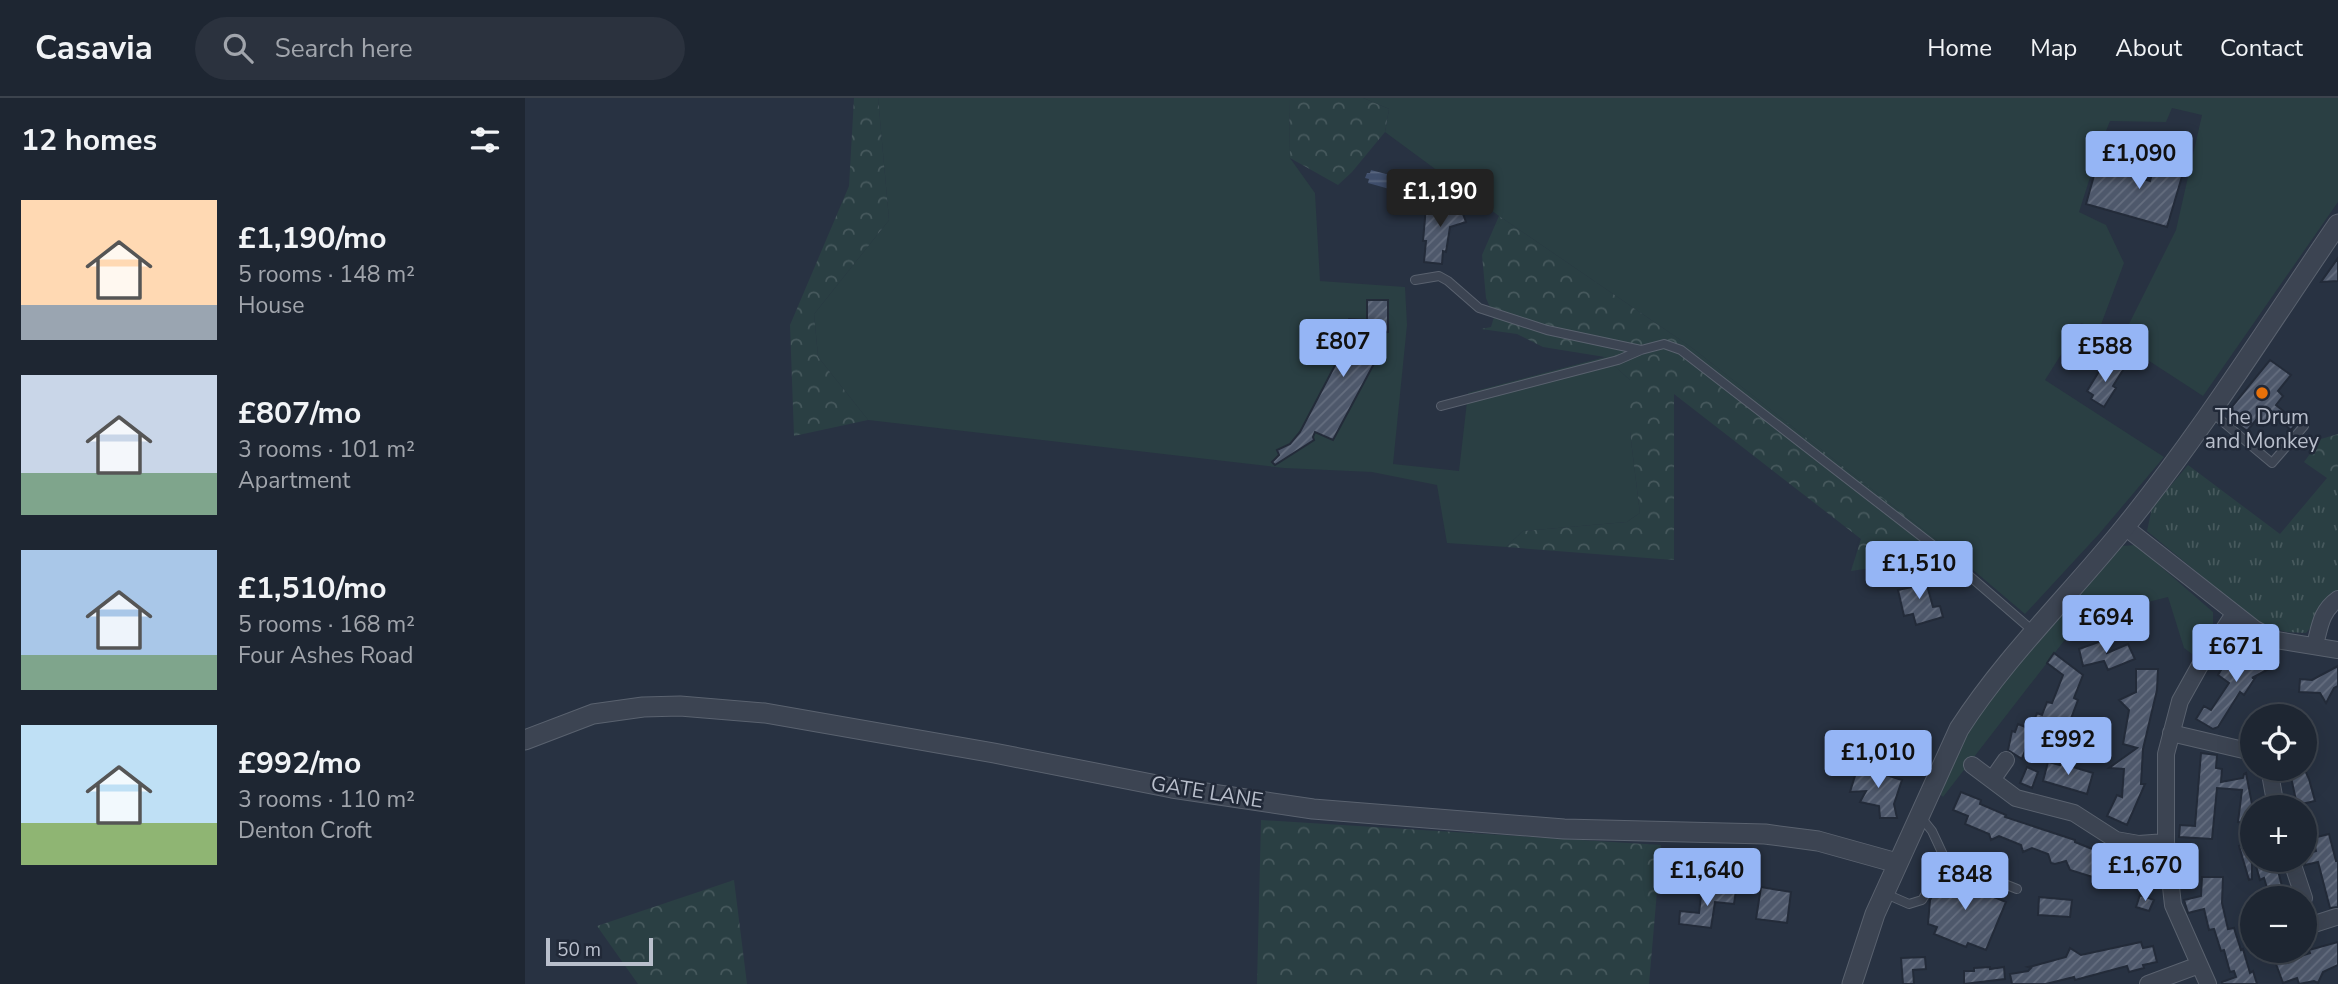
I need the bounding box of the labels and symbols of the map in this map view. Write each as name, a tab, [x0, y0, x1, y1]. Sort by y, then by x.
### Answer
pin: £1,090	[2082, 132, 2196, 191]
pin: £1,190	[1383, 170, 1497, 229]
pin: £807	[1302, 320, 1384, 379]
pin: £588	[2064, 324, 2146, 384]
marker: The Drum and Monkey	[2254, 385, 2270, 401]
place label: The Drum and Monkey	[2205, 403, 2319, 455]
pin: £1,510	[1862, 542, 1976, 601]
pin: £694	[2065, 596, 2147, 655]
pin: £671	[2195, 624, 2277, 684]
pin: £992	[2027, 718, 2109, 777]
pin: £1,010	[1821, 730, 1935, 790]
street label: GATE LANE	[1149, 769, 1265, 815]
pin: £1,670	[2088, 844, 2202, 903]
pin: £1,640	[1650, 848, 1764, 908]
pin: £848	[1924, 852, 2006, 912]
scale bar	[546, 935, 653, 967]

